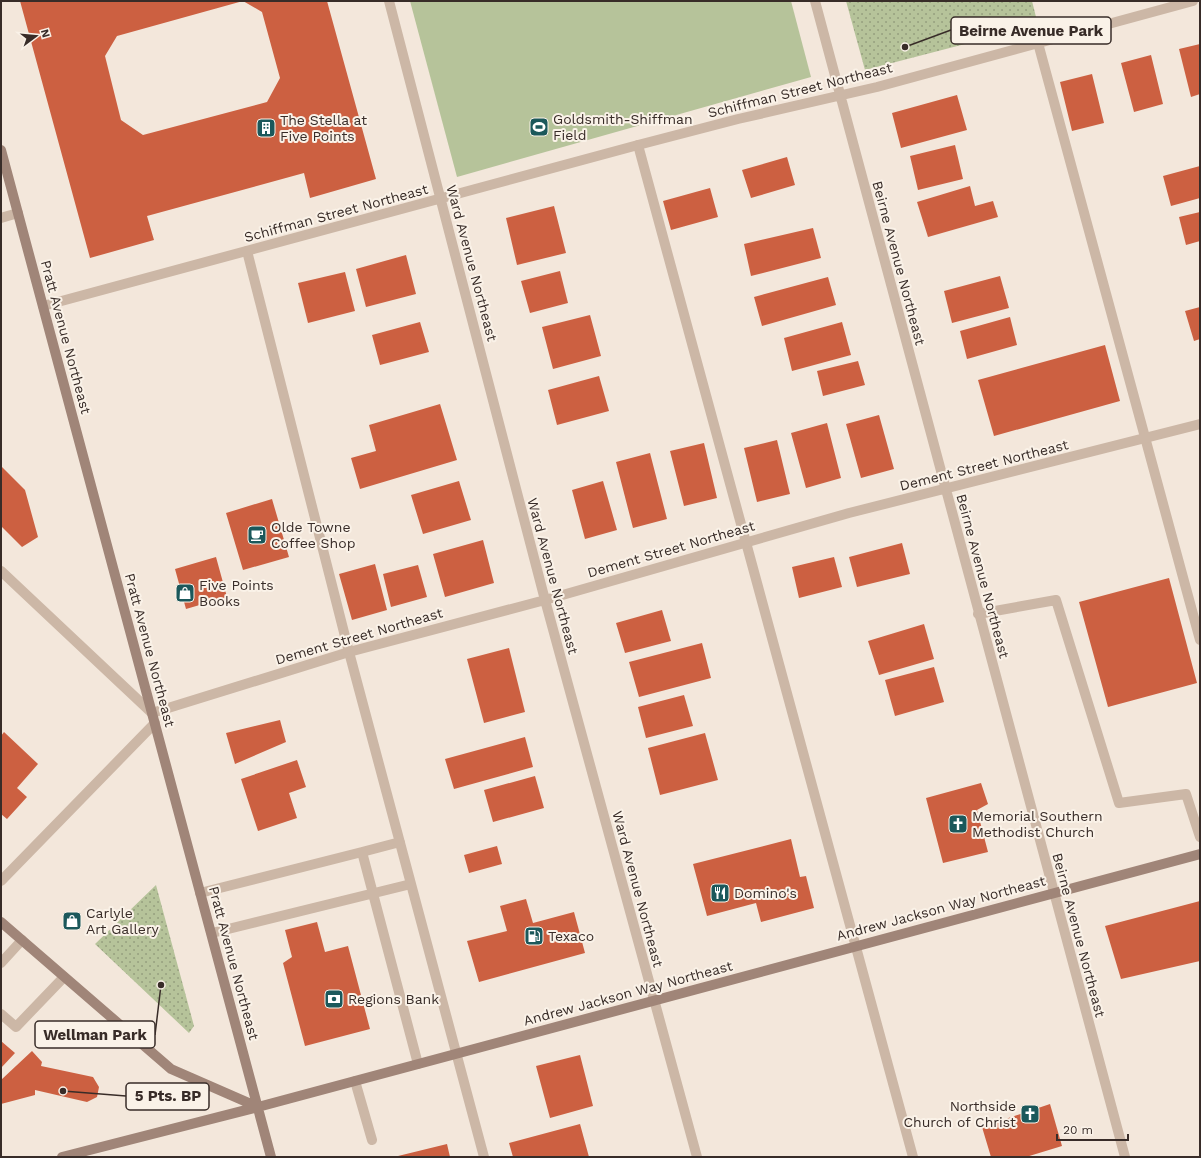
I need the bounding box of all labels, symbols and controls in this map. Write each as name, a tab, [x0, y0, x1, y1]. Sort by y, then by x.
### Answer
north arrow	[16, 16, 56, 56]
callout: Beirne Avenue Park	[951, 17, 1111, 44]
text: Beirne Avenue Park	[959, 22, 1104, 40]
text: N	[38, 28, 53, 39]
street label: Schiffman Street Northeast	[706, 59, 894, 121]
place label: Goldsmith-Shiffman Field	[553, 111, 693, 143]
place label: The Stella at Five Points	[280, 112, 367, 144]
sports icon: Goldsmith-Shiffman Field	[528, 116, 550, 138]
building icon: The Stella at Five Points	[255, 117, 277, 139]
street label: Beirne Avenue Northeast	[869, 179, 929, 347]
street label: Schiffman Street Northeast	[242, 181, 430, 245]
street label: Ward Avenue Northeast	[443, 183, 501, 343]
street label: Pratt Avenue Northeast	[38, 258, 94, 416]
street label: Dement Street Northeast	[898, 436, 1070, 494]
street label: Beirne Avenue Northeast	[953, 492, 1013, 660]
street label: Ward Avenue Northeast	[524, 496, 582, 656]
street label: Dement Street Northeast	[585, 517, 757, 581]
place label: Olde Towne Coffee Shop	[271, 519, 355, 551]
cafe icon: Olde Towne Coffee Shop	[246, 524, 268, 546]
street label: Pratt Avenue Northeast	[122, 571, 178, 729]
place label: Five Points Books	[199, 577, 274, 609]
shop icon: Five Points Books	[174, 582, 196, 604]
street label: Dement Street Northeast	[273, 604, 445, 668]
place label: Memorial Southern Methodist Church	[972, 808, 1103, 840]
street label: Ward Avenue Northeast	[609, 809, 667, 969]
church icon: Memorial Southern Methodist Church	[947, 813, 969, 835]
street label: Beirne Avenue Northeast	[1049, 851, 1109, 1019]
street label: Andrew Jackson Way Northeast	[835, 872, 1047, 944]
restaurant icon: Domino's	[709, 882, 731, 904]
street label: Pratt Avenue Northeast	[206, 884, 262, 1042]
place label: Domino's	[734, 885, 797, 901]
place label: Carlyle Art Gallery	[86, 905, 160, 937]
shop icon: Carlyle Art Gallery	[61, 910, 83, 932]
fuel station icon: Texaco	[523, 925, 545, 947]
place label: Texaco	[548, 928, 594, 944]
street label: Andrew Jackson Way Northeast	[522, 957, 734, 1029]
bank icon: Regions Bank	[323, 988, 345, 1010]
place label: Regions Bank	[348, 991, 439, 1007]
callout: Wellman Park	[35, 1021, 155, 1048]
text: Wellman Park	[43, 1026, 147, 1044]
callout: 5 Pts. BP	[126, 1083, 209, 1110]
text: 5 Pts. BP	[135, 1087, 201, 1105]
place label: Northside Church of Christ	[903, 1098, 1016, 1130]
church icon: Northside Church of Christ	[1019, 1103, 1041, 1125]
scale bar	[1057, 1116, 1128, 1142]
text: 20 m	[1063, 1123, 1093, 1137]

